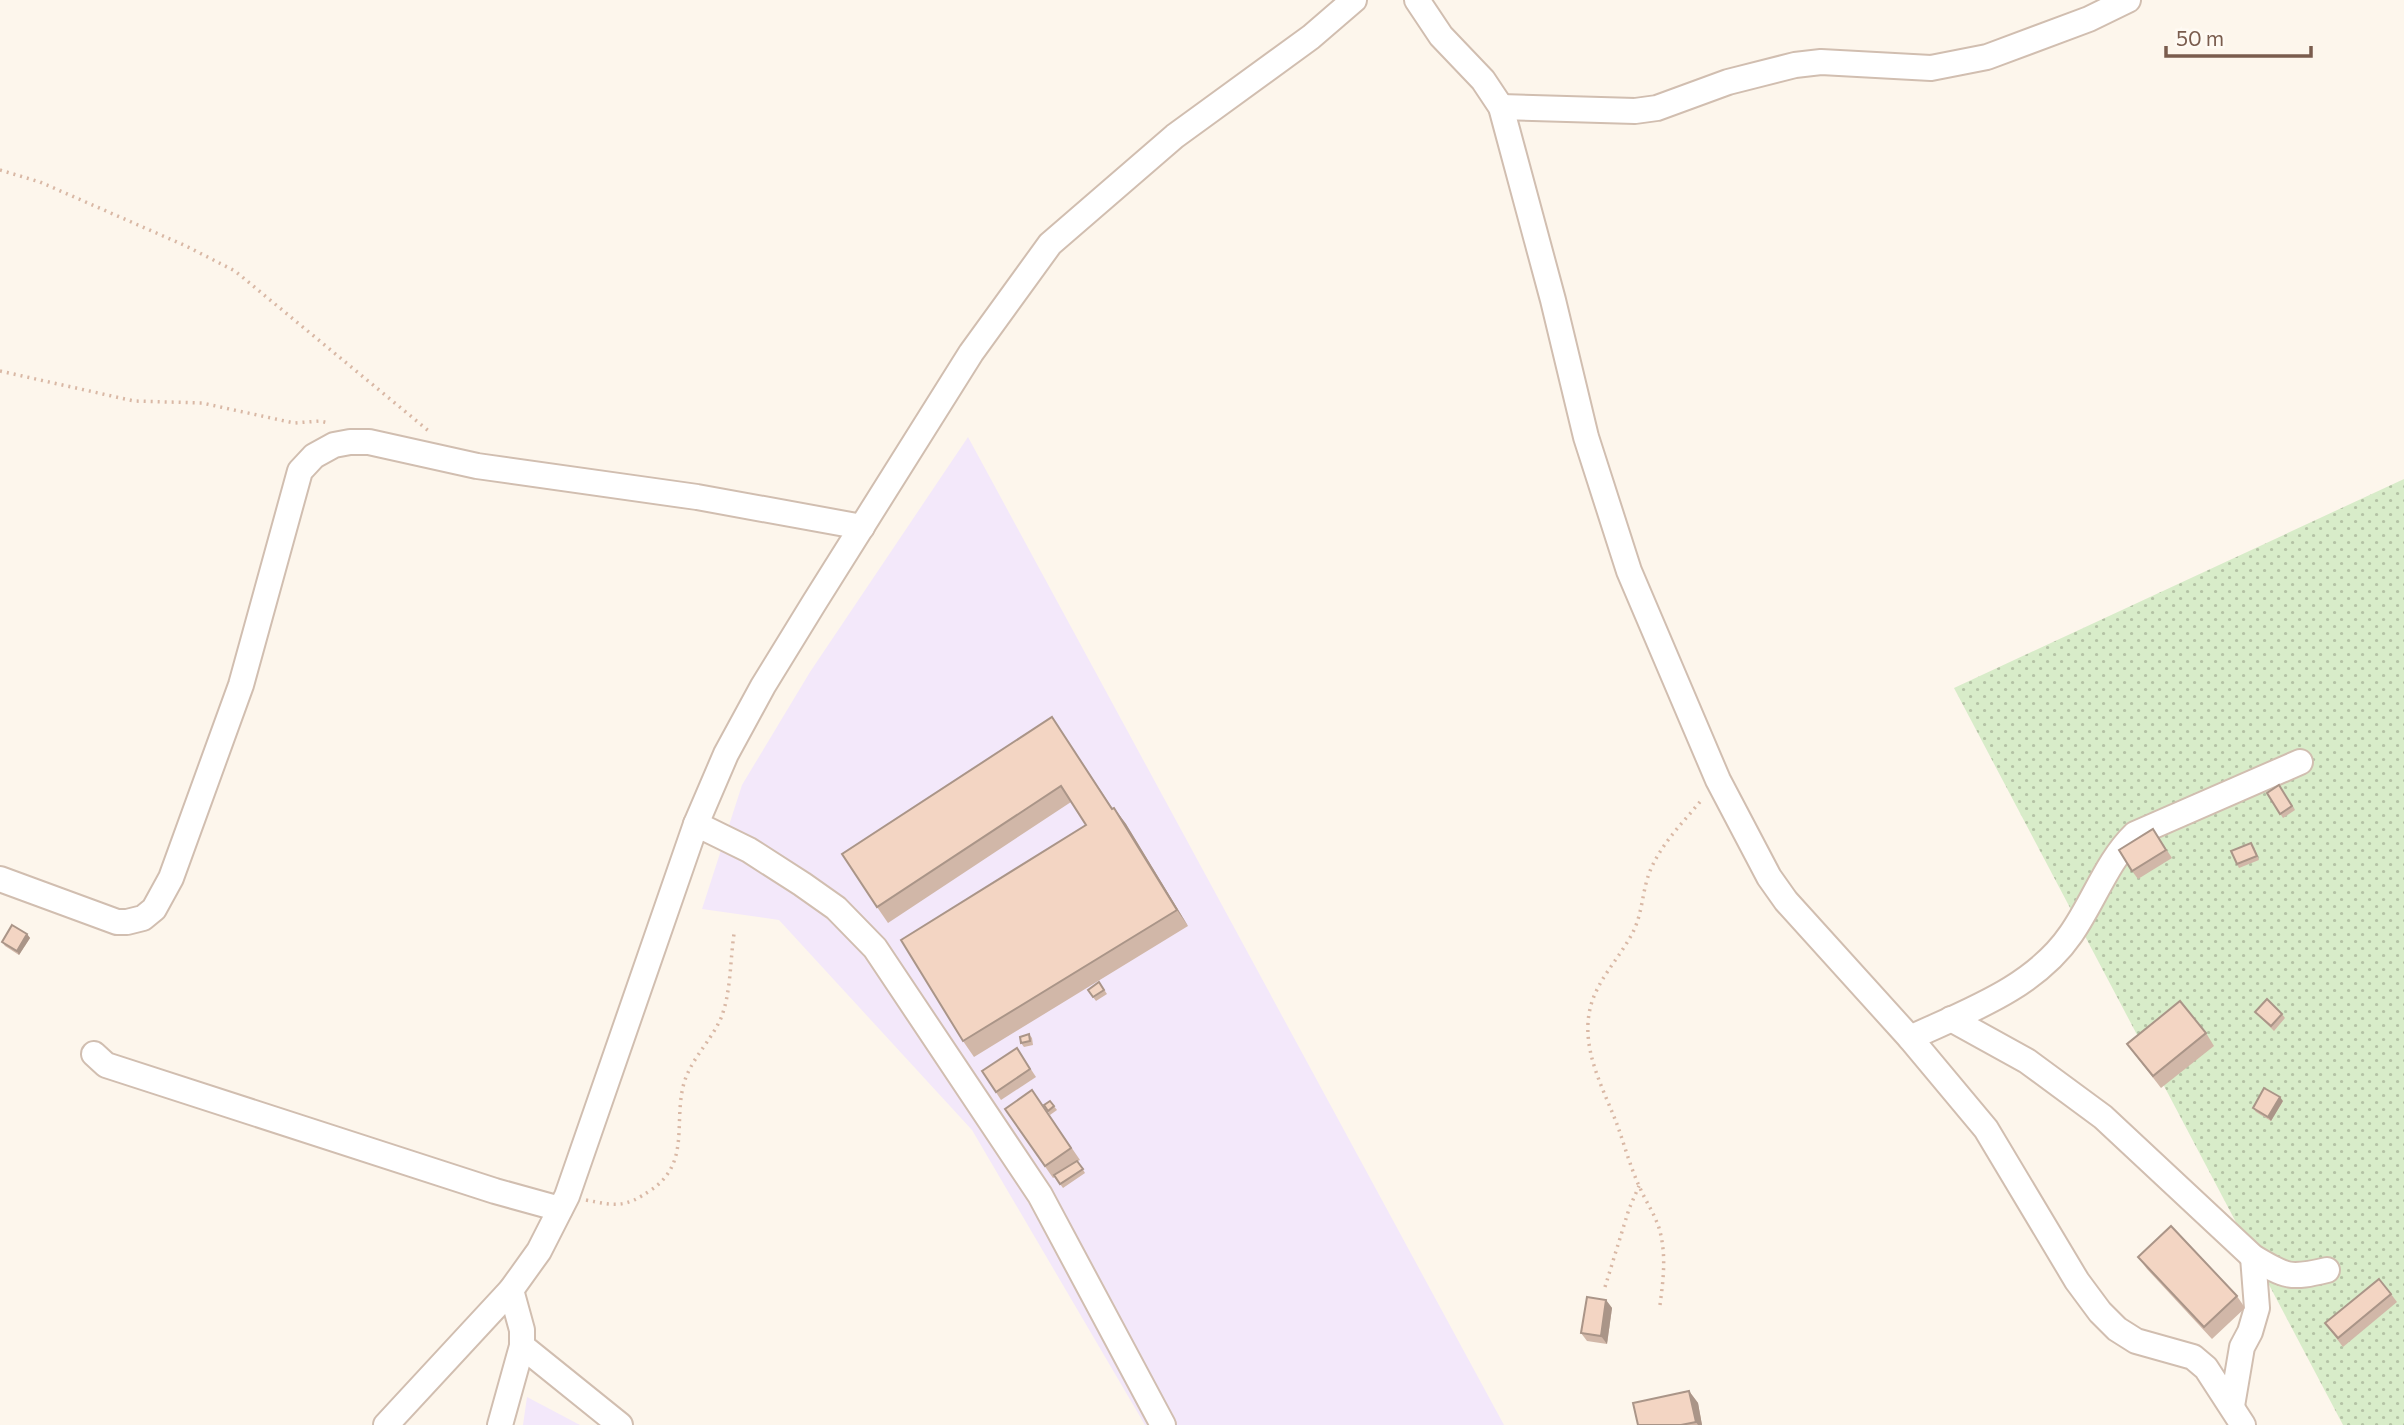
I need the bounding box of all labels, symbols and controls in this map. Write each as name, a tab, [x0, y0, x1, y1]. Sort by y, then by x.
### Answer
scale bar	[2166, 14, 2311, 58]
text: 50 m	[2176, 25, 2224, 50]

